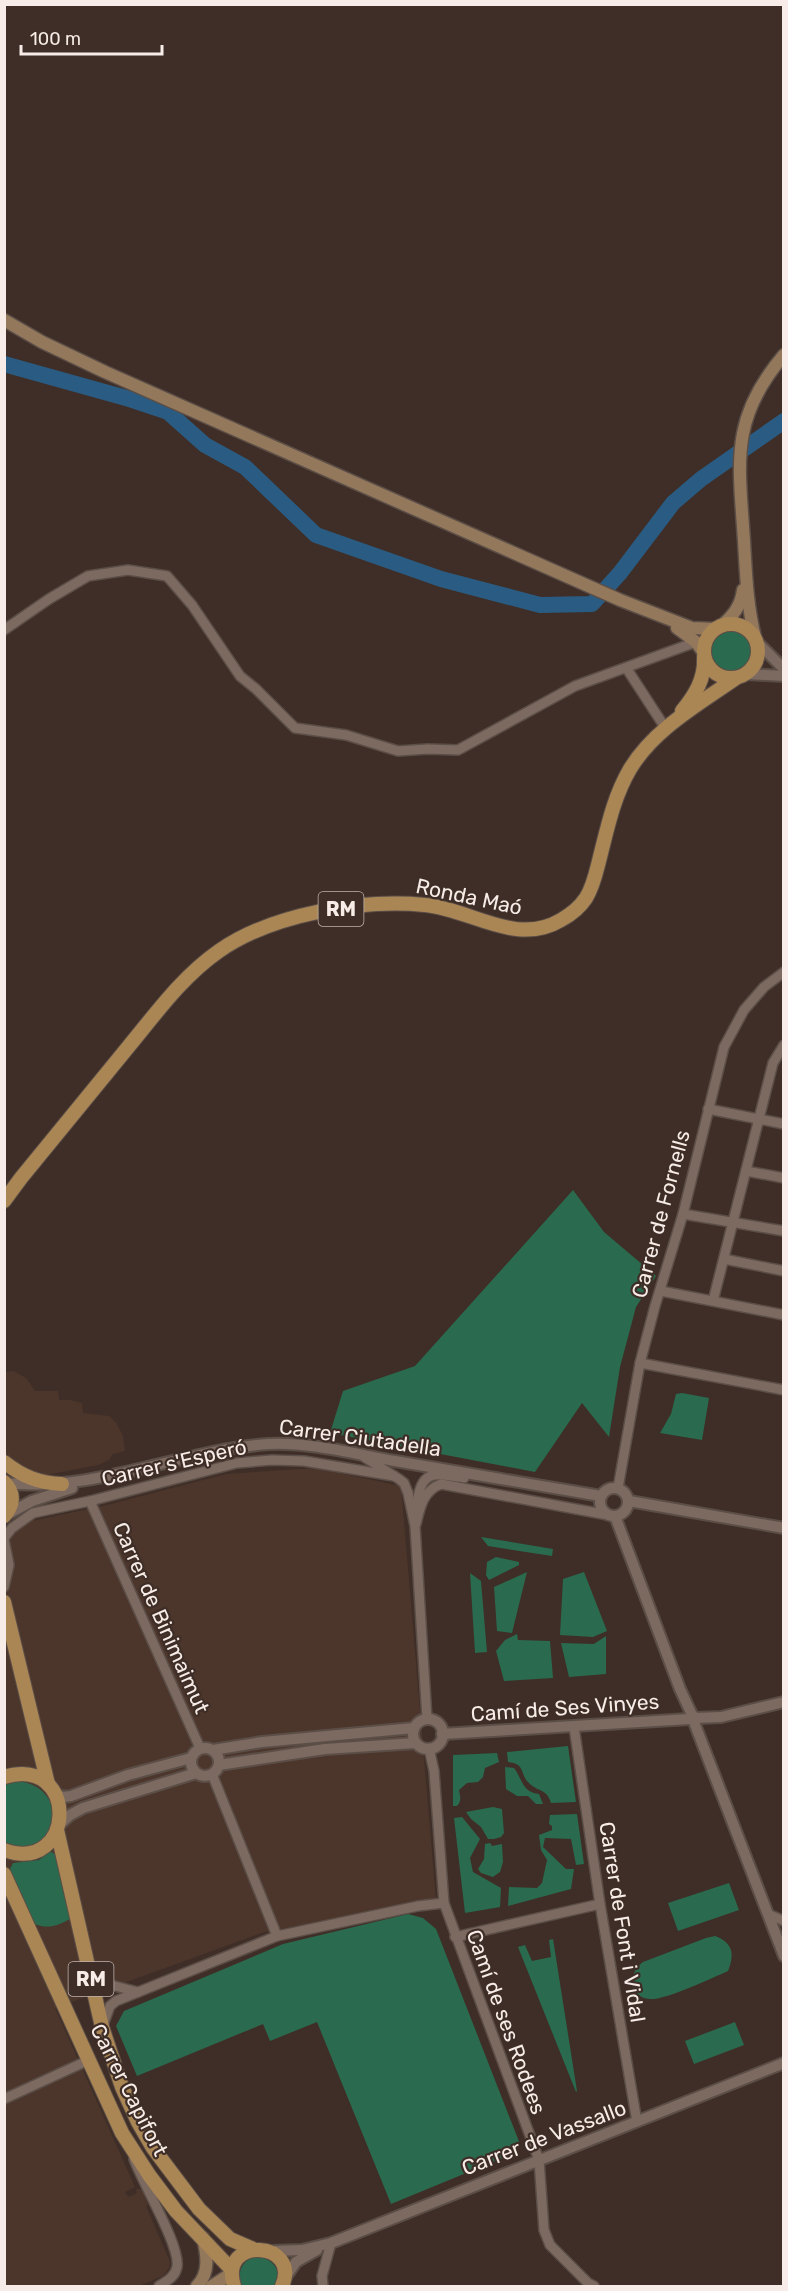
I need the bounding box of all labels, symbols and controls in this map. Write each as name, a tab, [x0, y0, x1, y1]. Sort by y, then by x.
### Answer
scale bar	[21, 18, 162, 56]
text: 100 m	[30, 28, 81, 50]
street label: Ronda Maó	[414, 873, 525, 920]
road number: RM	[318, 892, 364, 926]
street label: Carrer de Fornells	[626, 1127, 695, 1300]
street label: Carrer Ciutadella	[277, 1414, 443, 1461]
street label: Carrer s'Esperó	[99, 1434, 249, 1491]
street label: Carrer de Binimaimut	[108, 1518, 215, 1717]
street label: Camí de Ses Vinyes	[470, 1688, 660, 1727]
street label: Carrer de Font i Vidal	[594, 1820, 651, 2024]
street label: Camí de ses Rodees	[461, 1926, 551, 2118]
road number: RM	[68, 1962, 113, 1996]
street label: Carrer Capifort	[85, 2019, 174, 2160]
street label: Carrer de Vassallo	[458, 2095, 630, 2180]

